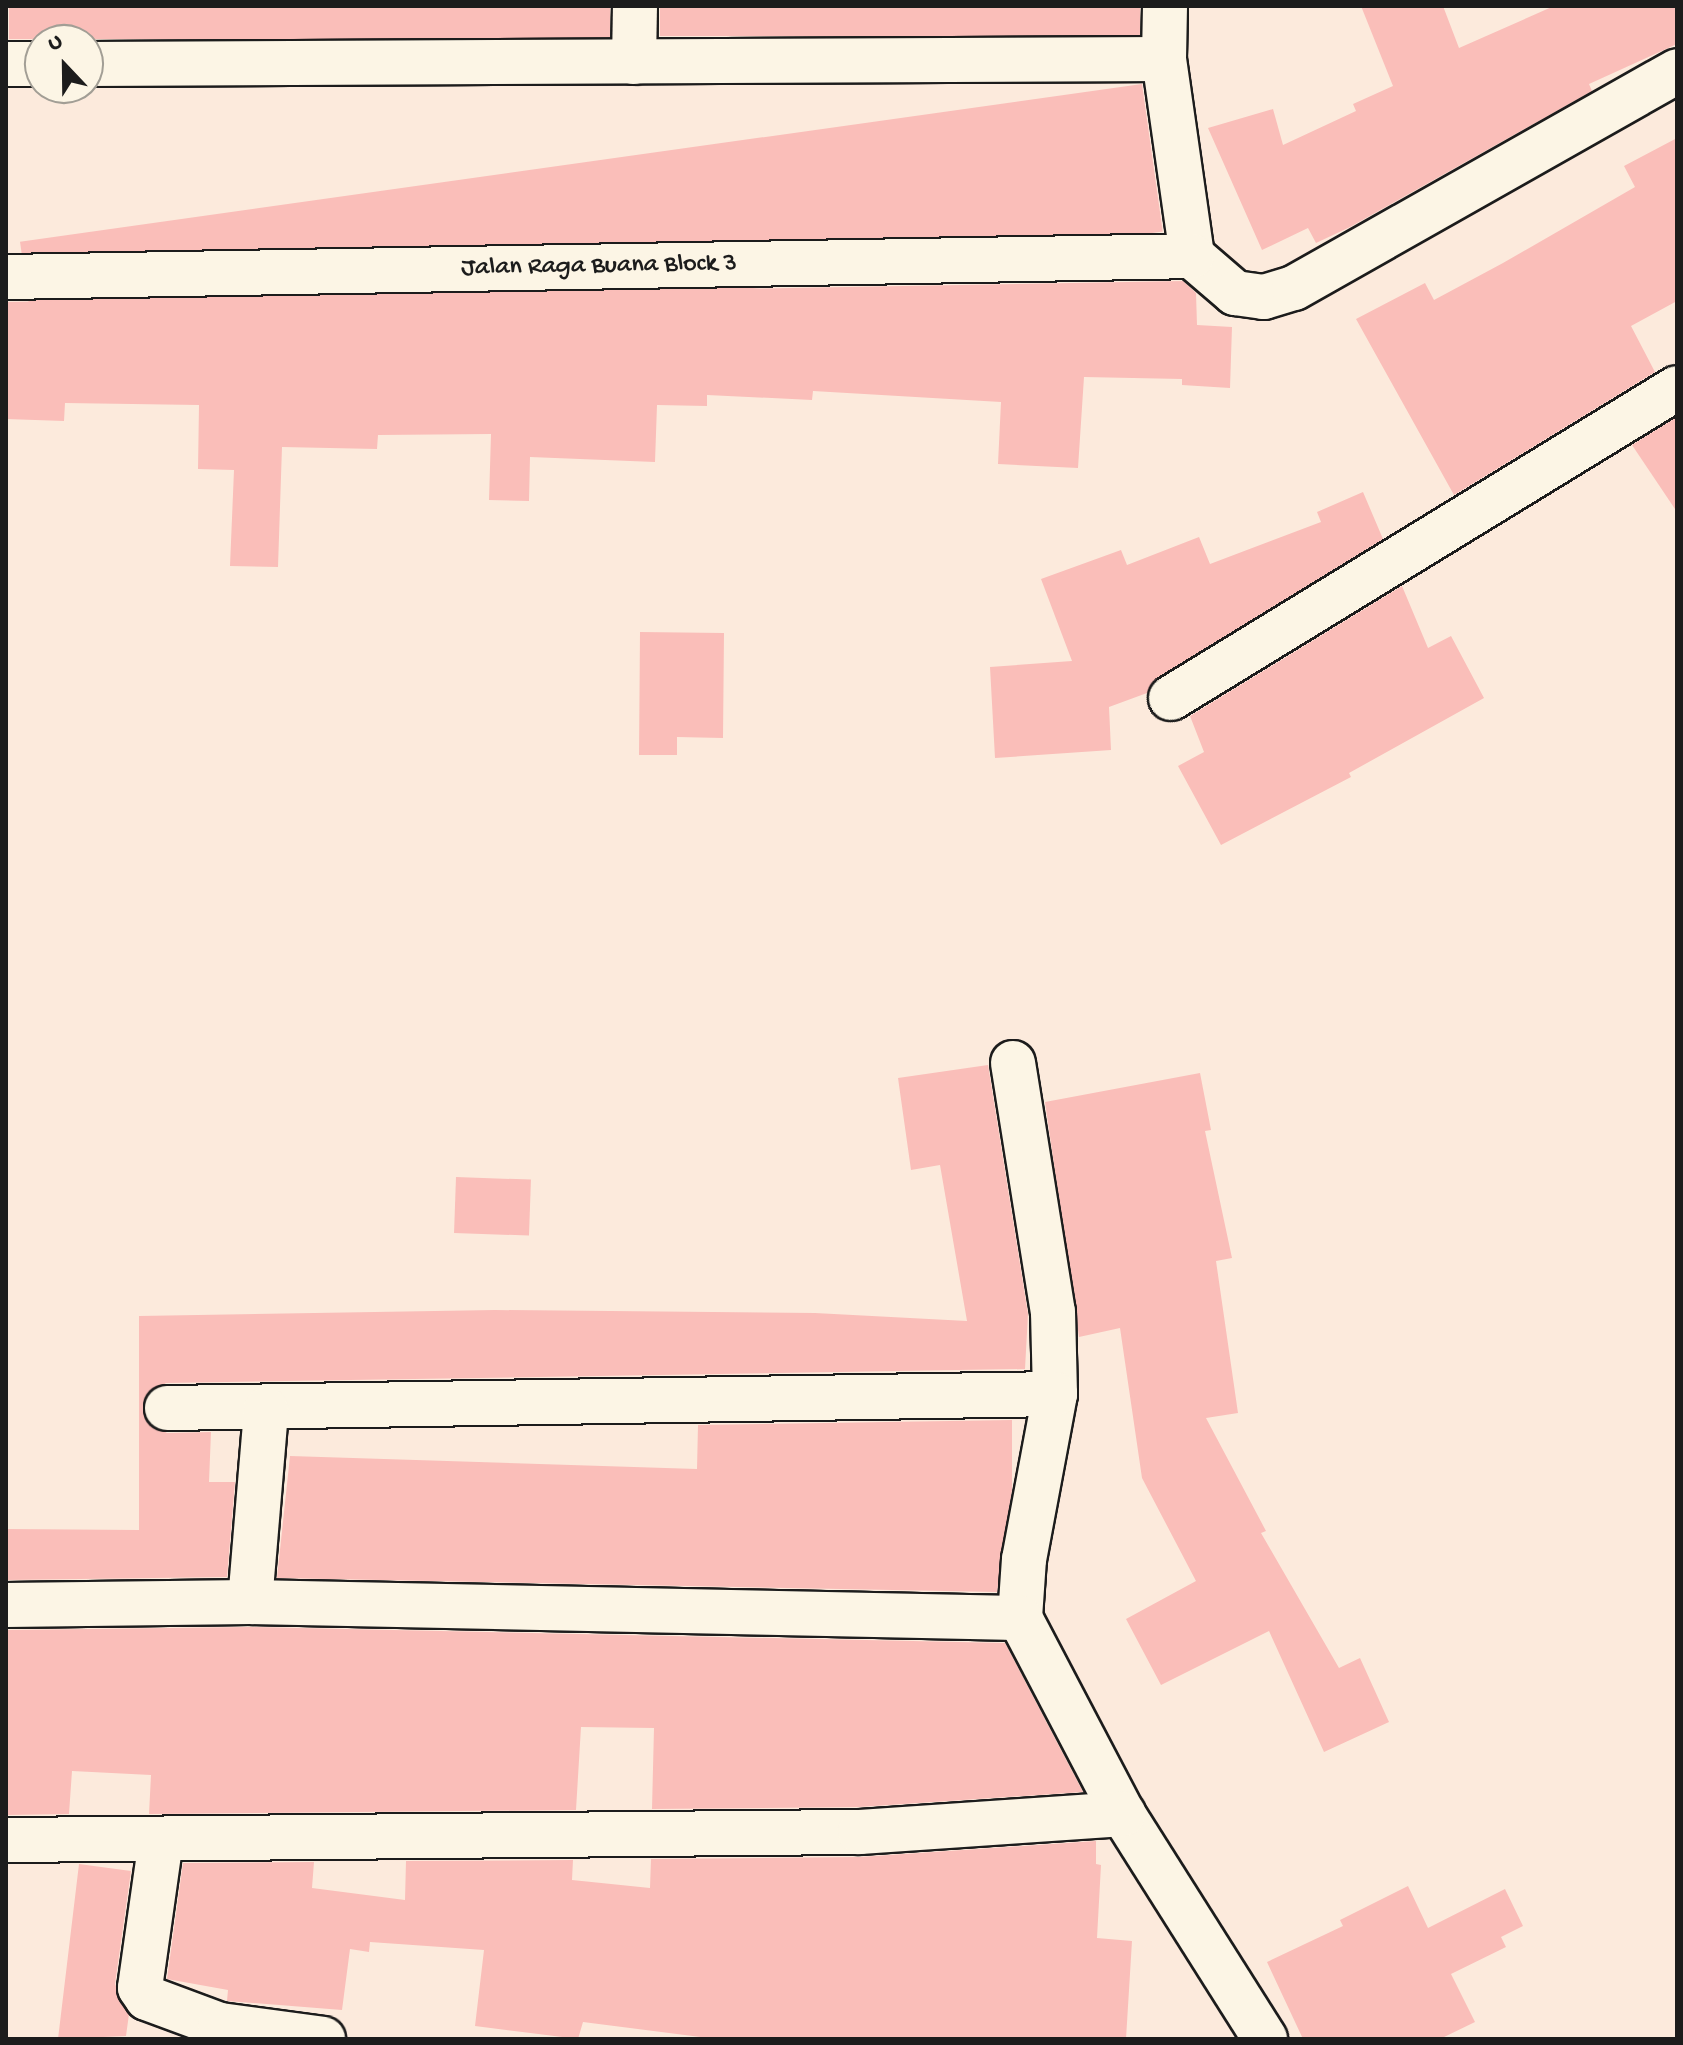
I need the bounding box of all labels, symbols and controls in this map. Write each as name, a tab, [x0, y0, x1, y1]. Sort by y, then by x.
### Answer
north arrow	[24, 24, 104, 104]
text: U	[45, 29, 67, 58]
street label: Jalan Raga Buana Block 3	[461, 249, 737, 285]

